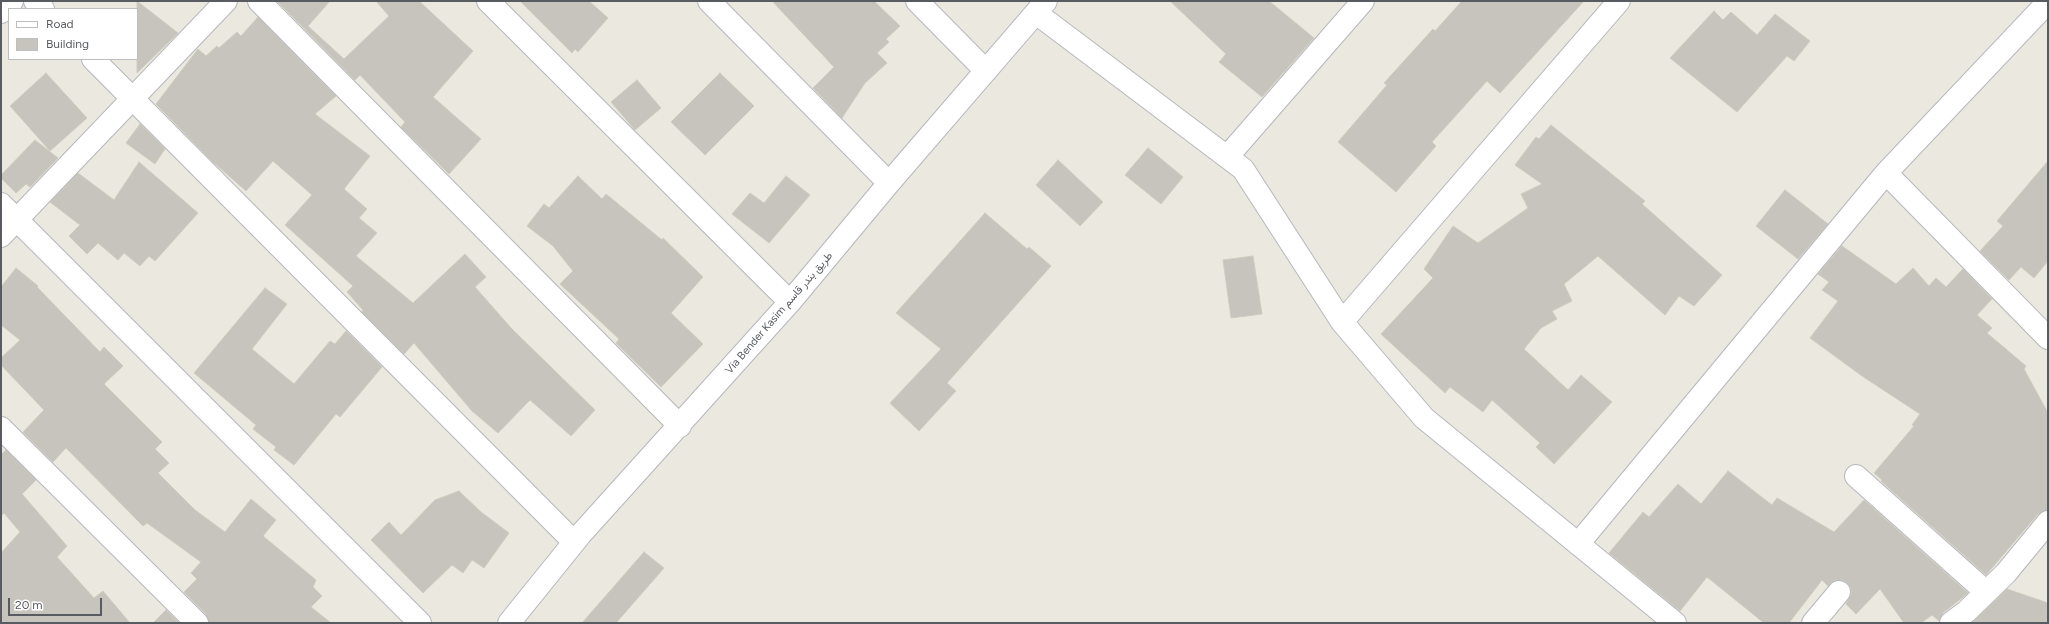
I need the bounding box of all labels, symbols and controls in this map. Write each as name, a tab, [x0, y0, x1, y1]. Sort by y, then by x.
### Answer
legend	[8, 8, 138, 60]
text: Road	[46, 17, 74, 31]
text: Building	[46, 37, 89, 51]
street label: Via Bender Kasim طريق بندر قاسم	[722, 249, 836, 377]
scale bar	[10, 590, 104, 616]
text: 20 m	[15, 598, 43, 612]

